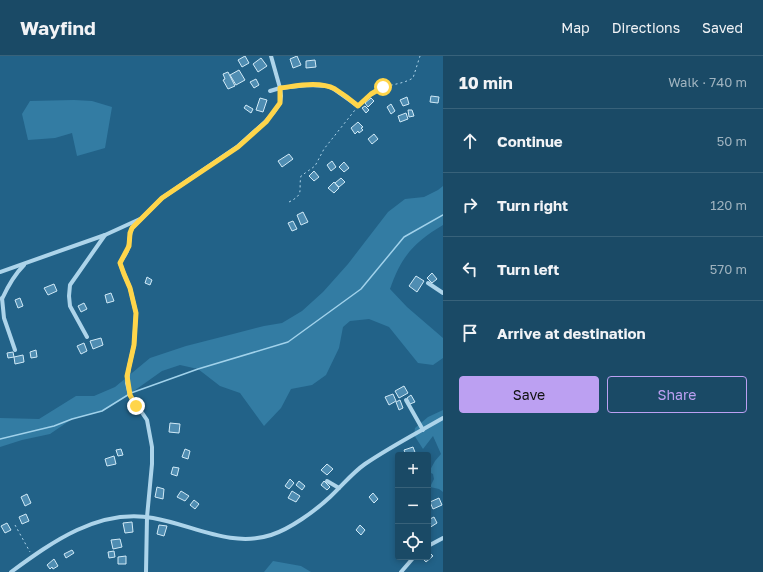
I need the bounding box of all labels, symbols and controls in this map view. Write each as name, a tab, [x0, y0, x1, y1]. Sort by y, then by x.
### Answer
text: Wayfind	[20, 16, 96, 39]
text: Map	[561, 19, 590, 36]
text: Directions	[612, 19, 680, 36]
text: Saved	[702, 19, 743, 36]
text: 10 min	[459, 72, 513, 93]
text: Walk · 740 m	[668, 74, 747, 90]
route start	[374, 78, 392, 96]
icon: ahead	[459, 130, 481, 152]
text: Continue	[497, 132, 563, 150]
text: 50 m	[717, 133, 747, 149]
icon: right	[459, 194, 481, 216]
text: Turn right	[497, 196, 568, 214]
text: 120 m	[710, 197, 747, 213]
icon: left	[459, 258, 481, 280]
text: Turn left	[497, 260, 559, 278]
text: 570 m	[710, 261, 747, 277]
icon: arrive	[459, 322, 481, 344]
text: Arrive at destination	[497, 324, 646, 342]
button: Save	[459, 376, 599, 413]
button: Share	[607, 376, 747, 413]
route end	[127, 397, 145, 415]
map controls	[395, 452, 431, 560]
button: +	[395, 452, 431, 488]
button: −	[395, 488, 431, 524]
button: locate	[395, 524, 431, 560]

